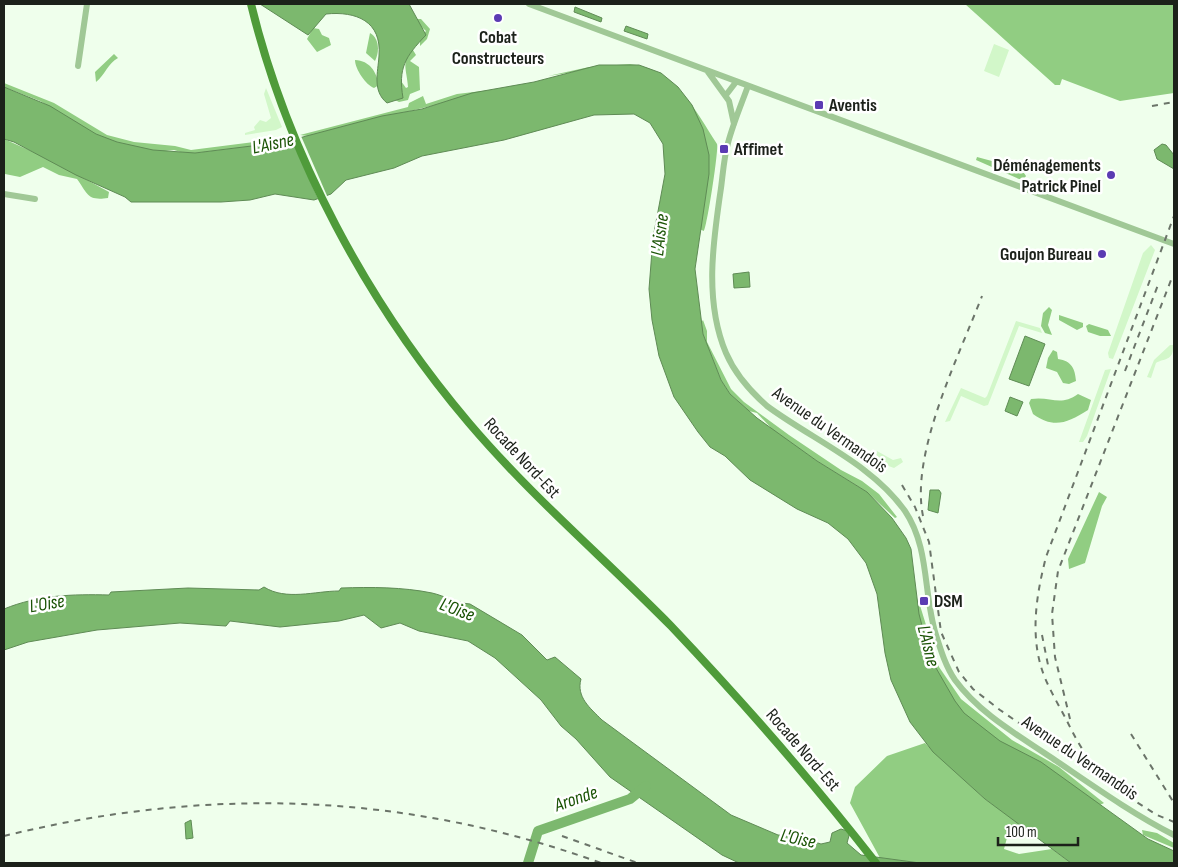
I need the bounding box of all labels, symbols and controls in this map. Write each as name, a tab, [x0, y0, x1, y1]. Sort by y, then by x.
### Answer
marker: Cobat Constructeurs	[492, 12, 504, 24]
place label: Cobat Constructeurs	[452, 27, 544, 69]
place label: Aventis	[828, 95, 877, 116]
marker: Aventis	[813, 99, 825, 111]
water label: L'Aisne	[250, 128, 297, 160]
place label: Affimet	[733, 139, 783, 160]
marker: Affimet	[718, 143, 730, 155]
place label: Déménagements Patrick Pinel	[993, 155, 1101, 197]
marker: Déménagements Patrick Pinel	[1105, 169, 1117, 181]
water label: L'Aisne	[646, 212, 674, 257]
place label: Goujon Bureau	[1000, 244, 1092, 265]
marker: Goujon Bureau	[1096, 248, 1108, 260]
street label: Avenue du Vermandois	[768, 382, 892, 478]
street label: Rocade Nord-Est	[480, 413, 565, 503]
water label: L'Oise	[28, 589, 67, 618]
place label: DSM	[934, 591, 963, 612]
water label: L'Oise	[436, 593, 478, 627]
marker: DSM	[918, 595, 930, 607]
water label: L'Aisne	[912, 623, 944, 670]
street label: Rocade Nord-Est	[762, 705, 845, 796]
street label: Avenue du Vermandois	[1017, 711, 1142, 805]
water label: Aronde	[550, 781, 601, 817]
scale bar	[998, 814, 1078, 846]
text: 100 m	[1006, 823, 1037, 842]
water label: L'Oise	[778, 824, 818, 854]

